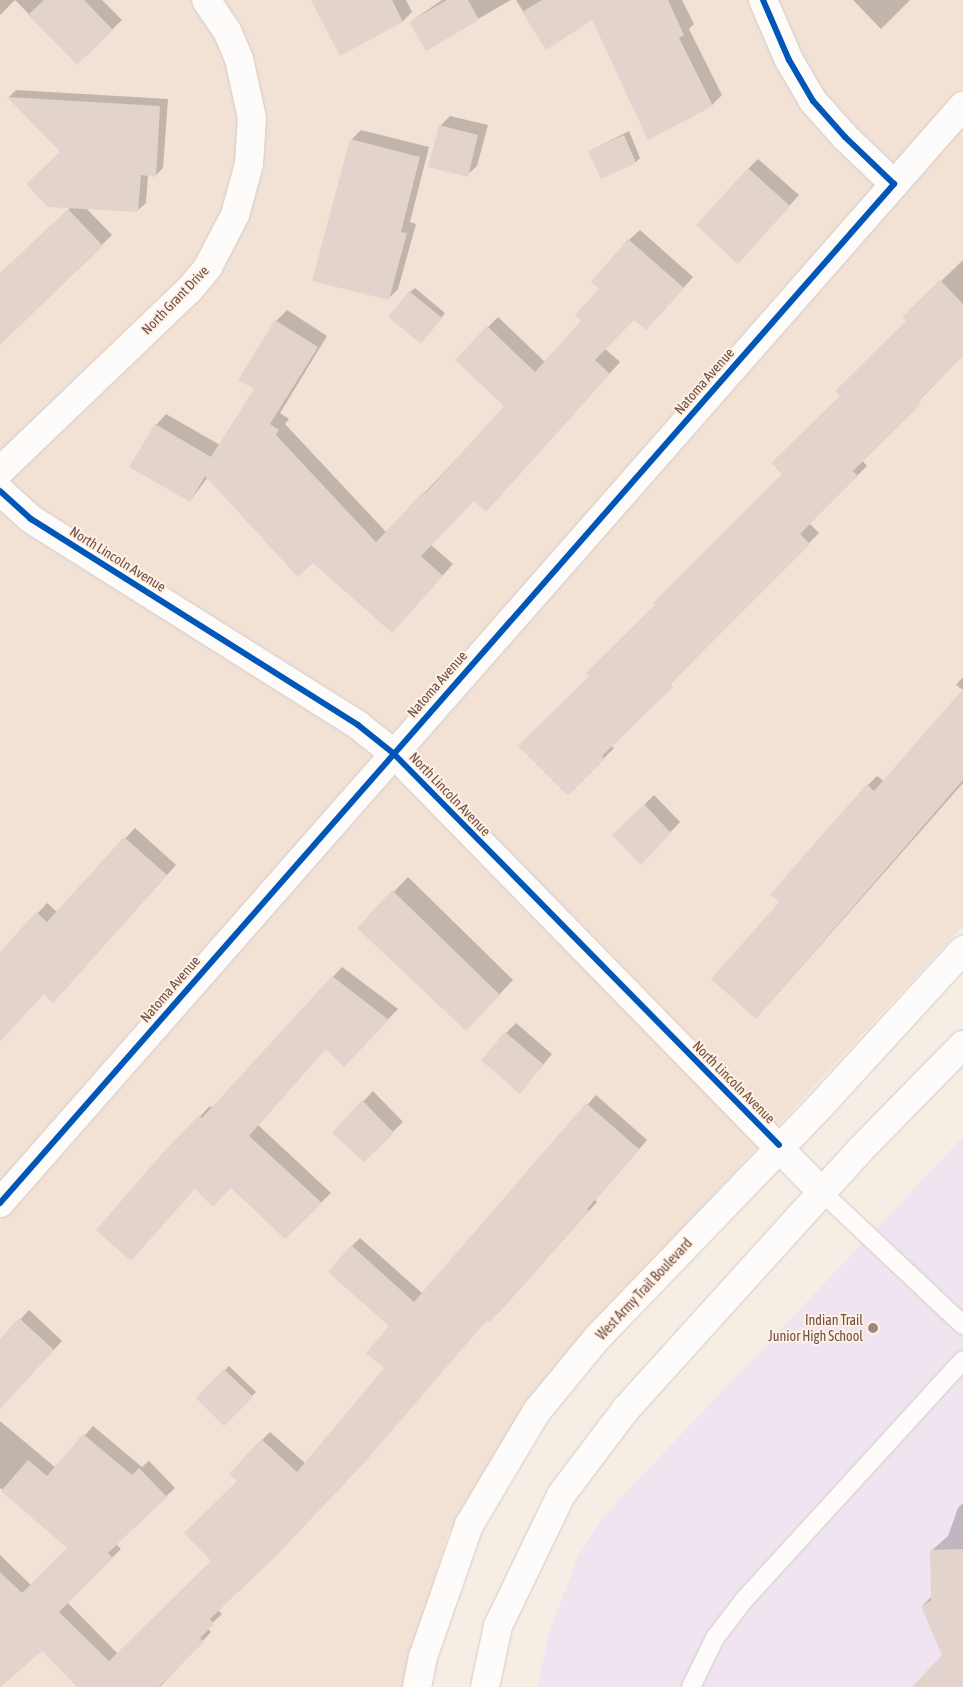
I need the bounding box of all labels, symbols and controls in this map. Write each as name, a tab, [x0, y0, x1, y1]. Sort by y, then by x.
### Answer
street label: North Grant Drive	[138, 262, 212, 338]
street label: Natoma Avenue	[671, 344, 737, 418]
street label: North Lincoln Avenue	[67, 523, 169, 595]
street label: Natoma Avenue	[404, 647, 470, 721]
street label: North Lincoln Avenue	[406, 749, 494, 839]
street label: Natoma Avenue	[137, 952, 203, 1026]
street label: North Lincoln Avenue	[689, 1037, 779, 1127]
street label: West Army Trail Boulevard	[593, 1235, 695, 1343]
place label: Indian Trail Junior High School	[768, 1312, 863, 1344]
marker: Indian Trail Junior High School	[867, 1322, 879, 1334]

